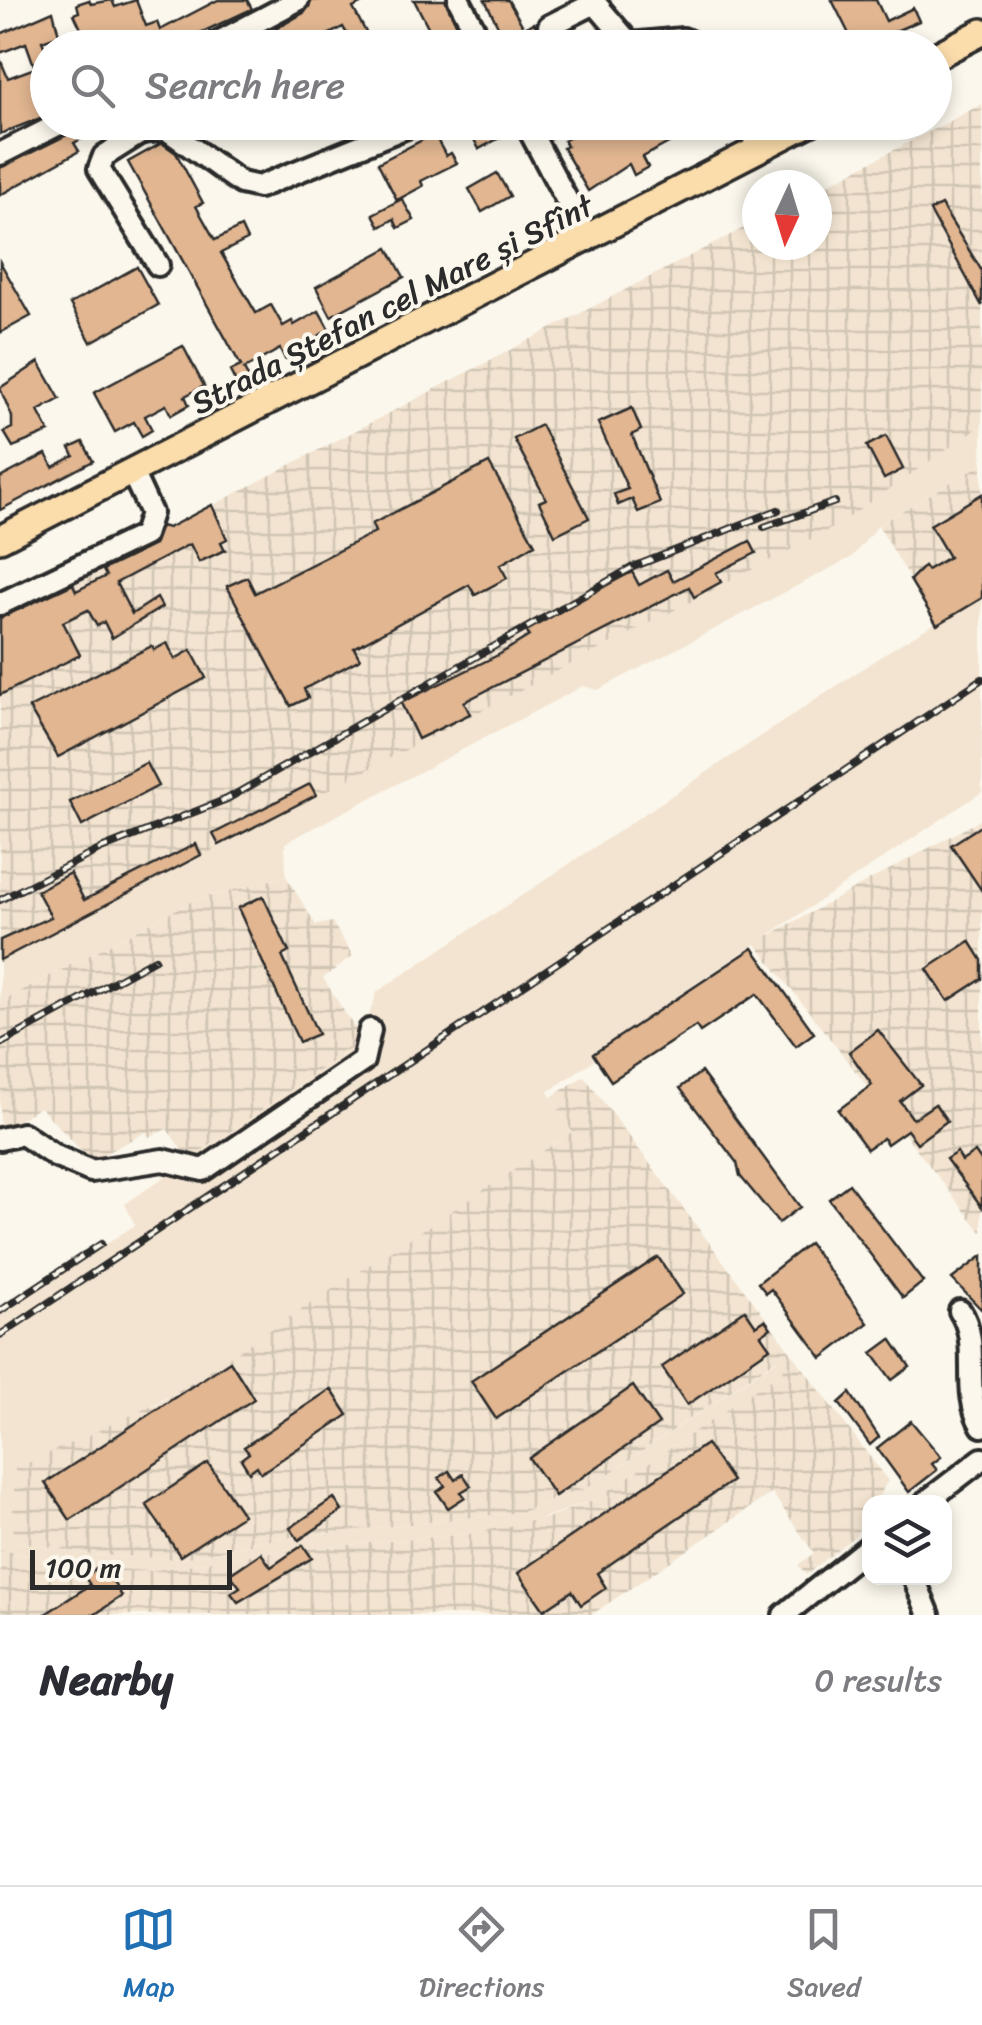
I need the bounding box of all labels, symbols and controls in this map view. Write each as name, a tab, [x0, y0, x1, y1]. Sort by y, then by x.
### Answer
search box	[30, 30, 952, 140]
text: Search here	[145, 52, 345, 119]
icon: search	[65, 58, 120, 113]
north arrow	[742, 170, 832, 260]
street label: Strada Ștefan cel Mare și Sfînt	[181, 177, 605, 431]
map controls	[862, 1495, 952, 1585]
button: layers	[862, 1495, 952, 1585]
text: 100 m	[45, 1543, 121, 1592]
scale bar	[30, 1545, 232, 1590]
text: Nearby	[40, 1643, 173, 1717]
text: 0 results	[814, 1652, 942, 1709]
tab: Map	[121, 1902, 176, 2011]
tab: Directions	[419, 1902, 544, 2011]
tab: Saved	[787, 1902, 861, 2011]

